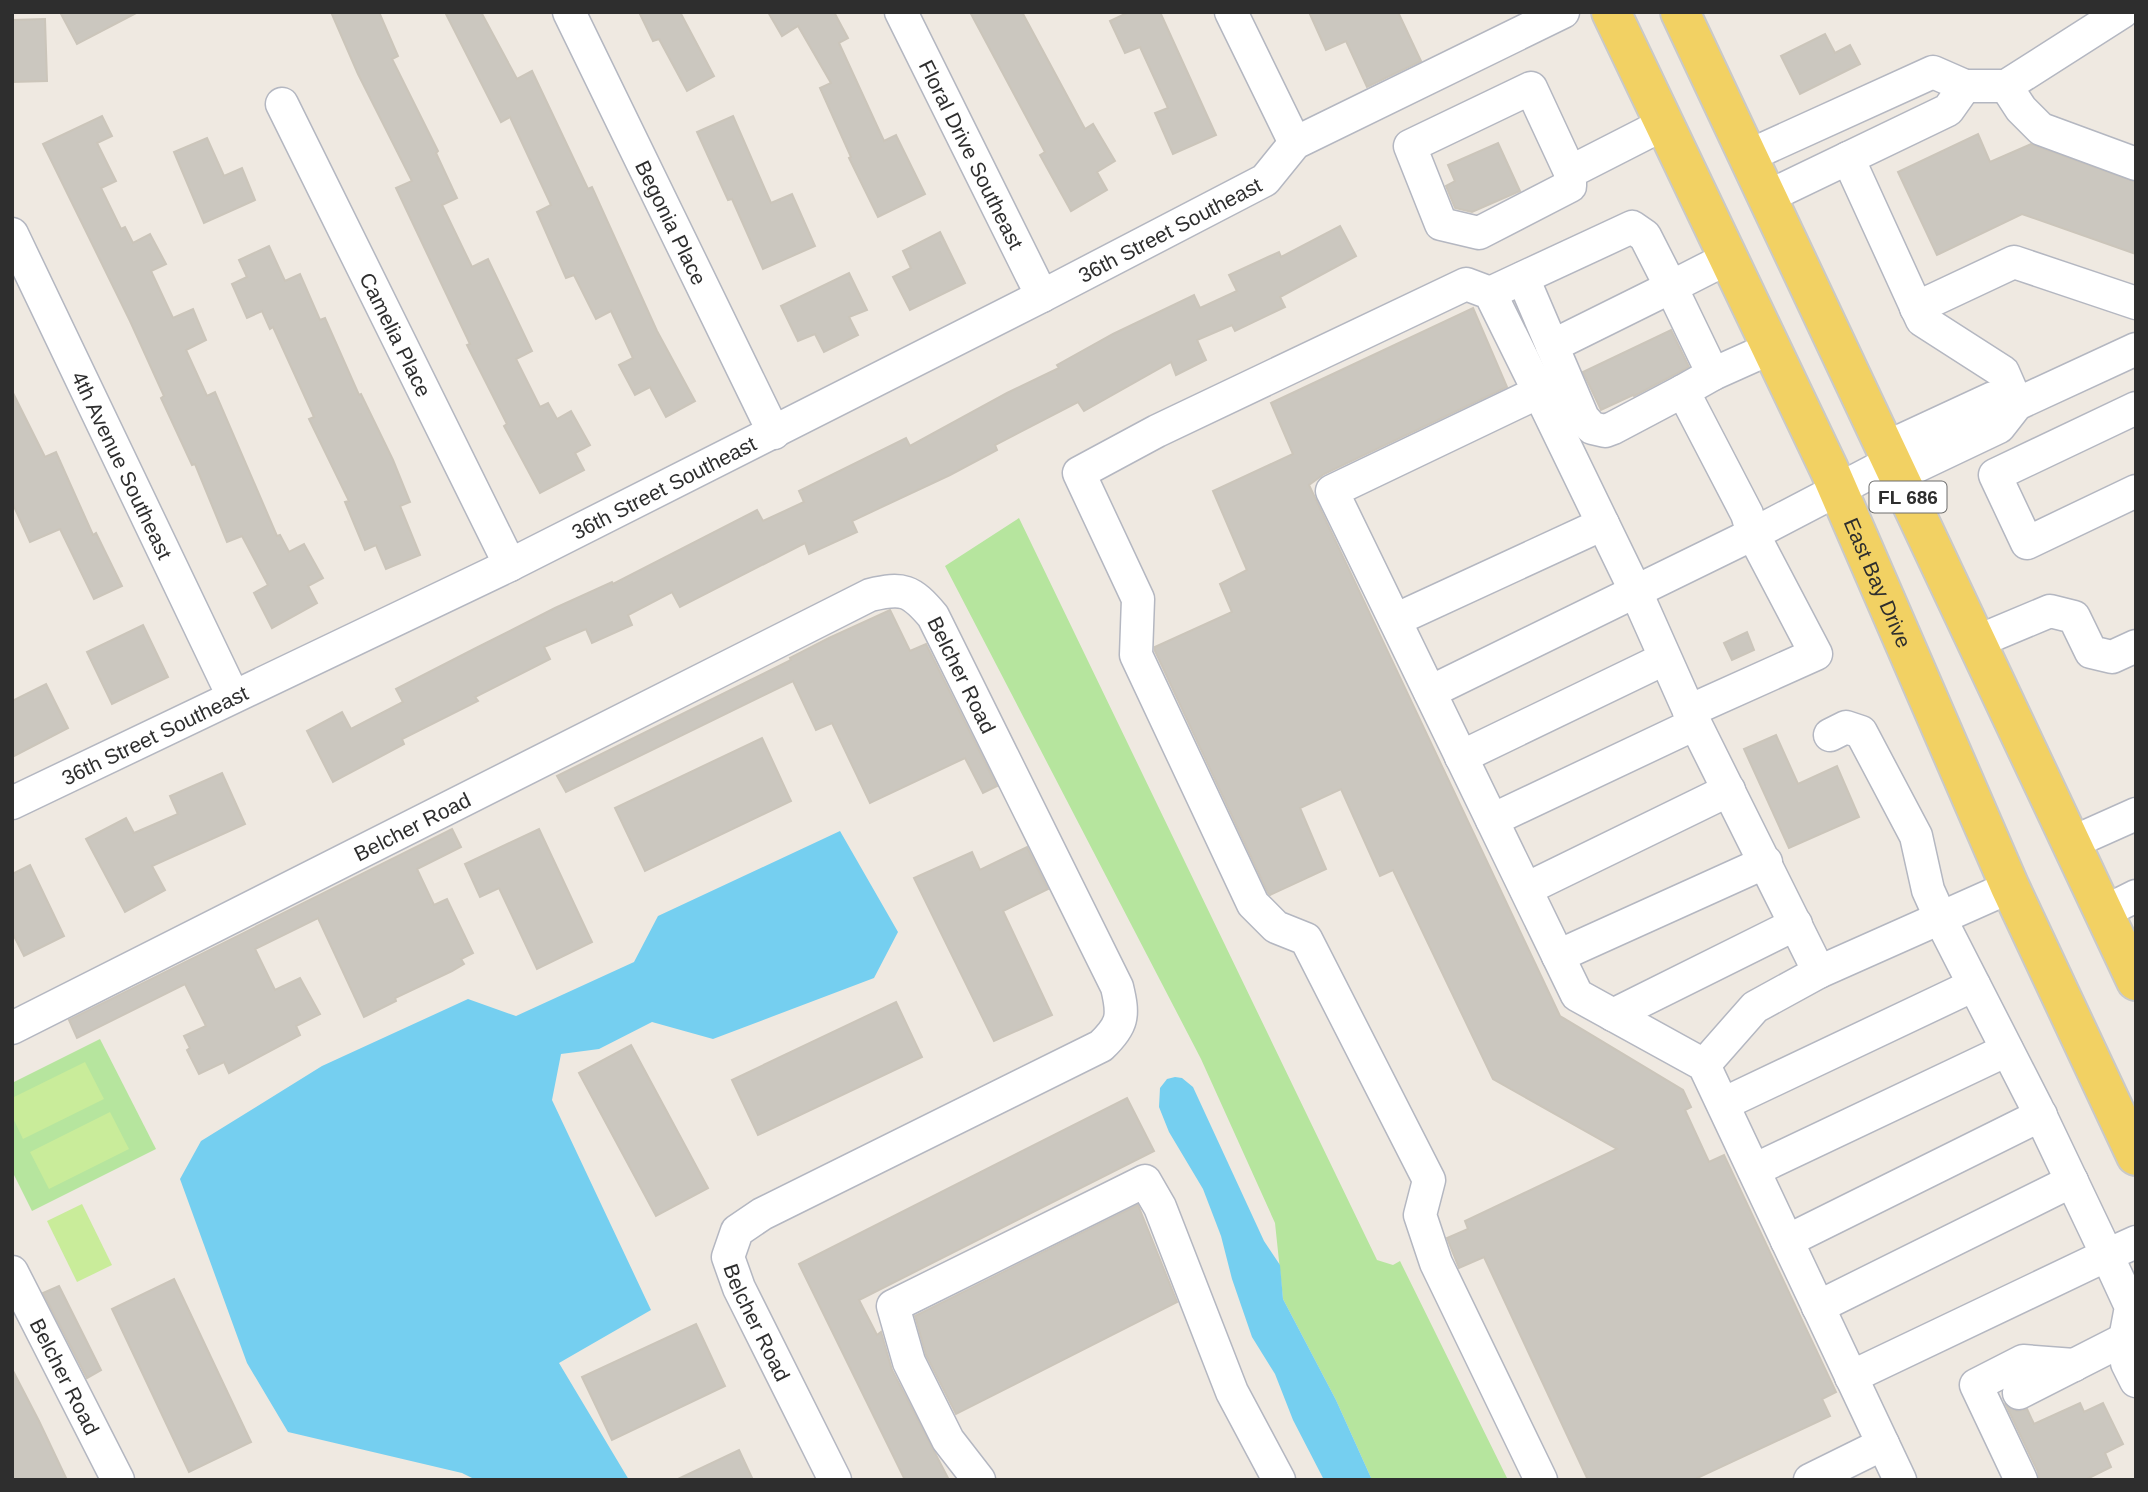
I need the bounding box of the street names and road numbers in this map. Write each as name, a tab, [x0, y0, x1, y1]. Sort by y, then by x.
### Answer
street label: Floral Drive Southeast	[915, 56, 1028, 253]
street label: Begonia Place	[631, 156, 711, 288]
street label: 36th Street Southeast	[1074, 172, 1265, 287]
street label: Camelia Place	[356, 269, 436, 400]
street label: 4th Avenue Southeast	[68, 367, 177, 563]
street label: 36th Street Southeast	[568, 431, 760, 543]
road number: FL 686	[1870, 482, 1946, 512]
street label: East Bay Drive	[1840, 514, 1916, 651]
street label: Belcher Road	[924, 613, 1001, 737]
street label: 36th Street Southeast	[58, 681, 251, 789]
street label: Belcher Road	[350, 787, 474, 865]
street label: Belcher Road	[720, 1260, 795, 1385]
street label: Belcher Road	[26, 1314, 104, 1438]

